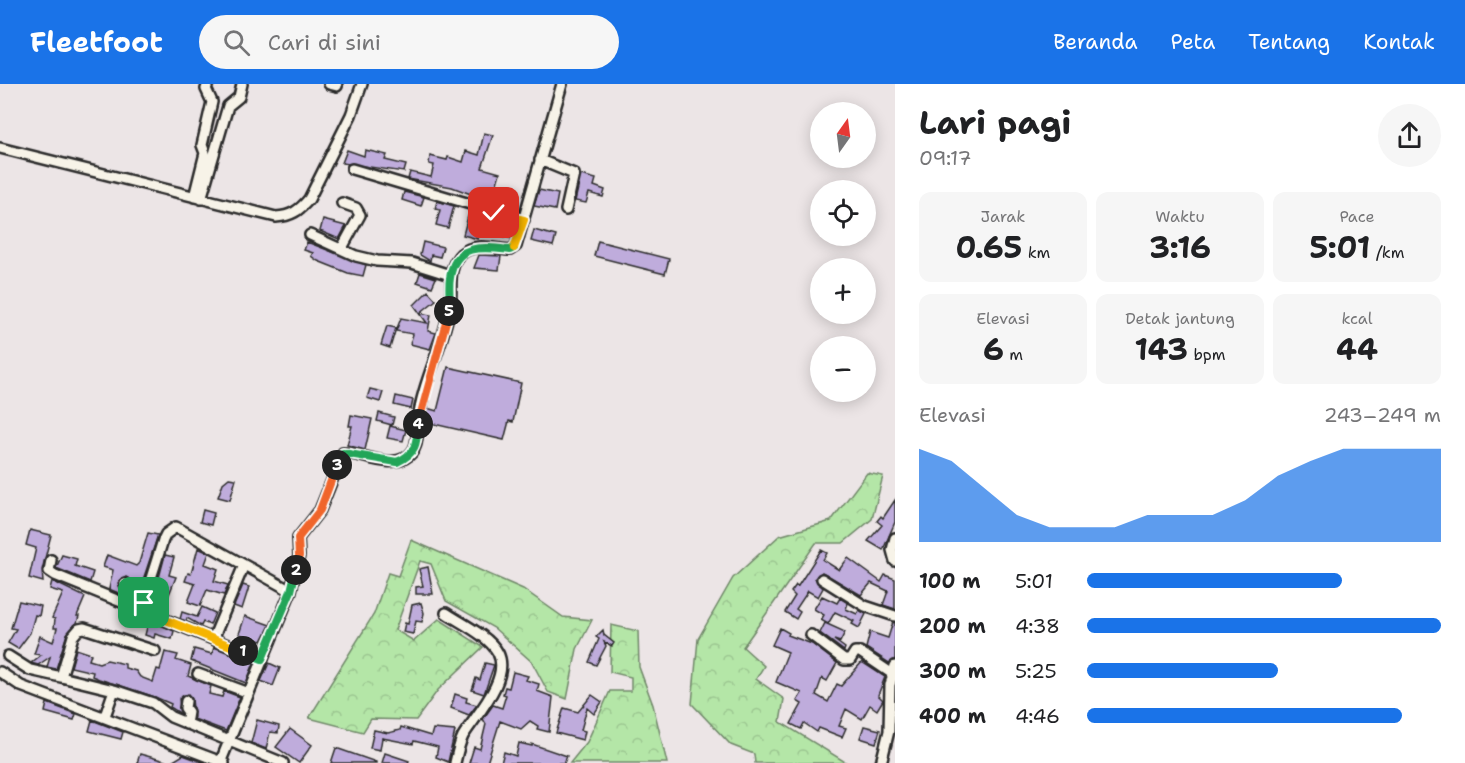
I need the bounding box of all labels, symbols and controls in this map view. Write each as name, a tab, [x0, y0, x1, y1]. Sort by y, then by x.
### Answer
search box	[199, 15, 619, 69]
text: Fleetfoot	[30, 23, 163, 61]
icon: search	[220, 26, 253, 59]
text: Cari di sini	[268, 28, 381, 57]
text: Beranda	[1053, 28, 1138, 56]
text: Peta	[1171, 28, 1215, 56]
text: Tentang	[1248, 28, 1330, 56]
text: Kontak	[1363, 28, 1435, 56]
text: Lari pagi	[919, 100, 1071, 145]
north arrow	[810, 102, 876, 168]
map controls	[810, 102, 876, 402]
button: share	[1378, 104, 1441, 167]
text: 09:17	[919, 145, 971, 171]
button: locate	[810, 180, 876, 246]
pin	[468, 187, 519, 238]
icon: check	[477, 196, 510, 229]
text: Jarak	[981, 206, 1025, 227]
text: Waktu	[1155, 206, 1205, 227]
text: Pace	[1339, 206, 1375, 227]
text: 0.65	[956, 227, 1022, 268]
text: 3:16	[1149, 227, 1211, 268]
text: 5:01	[1310, 227, 1370, 268]
text: km	[1022, 242, 1050, 263]
text: /km	[1370, 242, 1404, 263]
button: +	[810, 258, 876, 324]
pin: 5	[434, 296, 464, 326]
text: 5	[444, 300, 454, 321]
text: Elevasi	[976, 308, 1030, 329]
text: Detak jantung	[1125, 308, 1235, 329]
text: kcal	[1341, 308, 1373, 329]
text: 6	[983, 329, 1004, 370]
text: 143	[1134, 329, 1188, 370]
text: 44	[1336, 329, 1378, 370]
button: −	[810, 336, 876, 402]
text: m	[1004, 344, 1023, 365]
text: bpm	[1188, 344, 1226, 365]
text: Elevasi	[919, 402, 986, 428]
text: 243–249 m	[1324, 402, 1441, 428]
pin: 4	[403, 409, 433, 439]
text: 4	[412, 413, 424, 434]
pin: 3	[322, 450, 352, 480]
text: 3	[331, 454, 343, 475]
pin: 2	[281, 555, 311, 585]
text: 2	[290, 559, 302, 580]
text: 100 m	[919, 568, 981, 594]
text: 5:01	[1015, 568, 1053, 594]
pin	[118, 577, 169, 628]
icon: arrive	[127, 586, 160, 619]
text: 200 m	[919, 613, 986, 639]
text: 4:38	[1015, 613, 1060, 639]
pin: 1	[228, 636, 258, 666]
text: 1	[239, 640, 247, 661]
text: 300 m	[919, 658, 986, 684]
text: 5:25	[1015, 658, 1057, 684]
text: 400 m	[919, 703, 986, 729]
text: 4:46	[1015, 703, 1060, 729]

